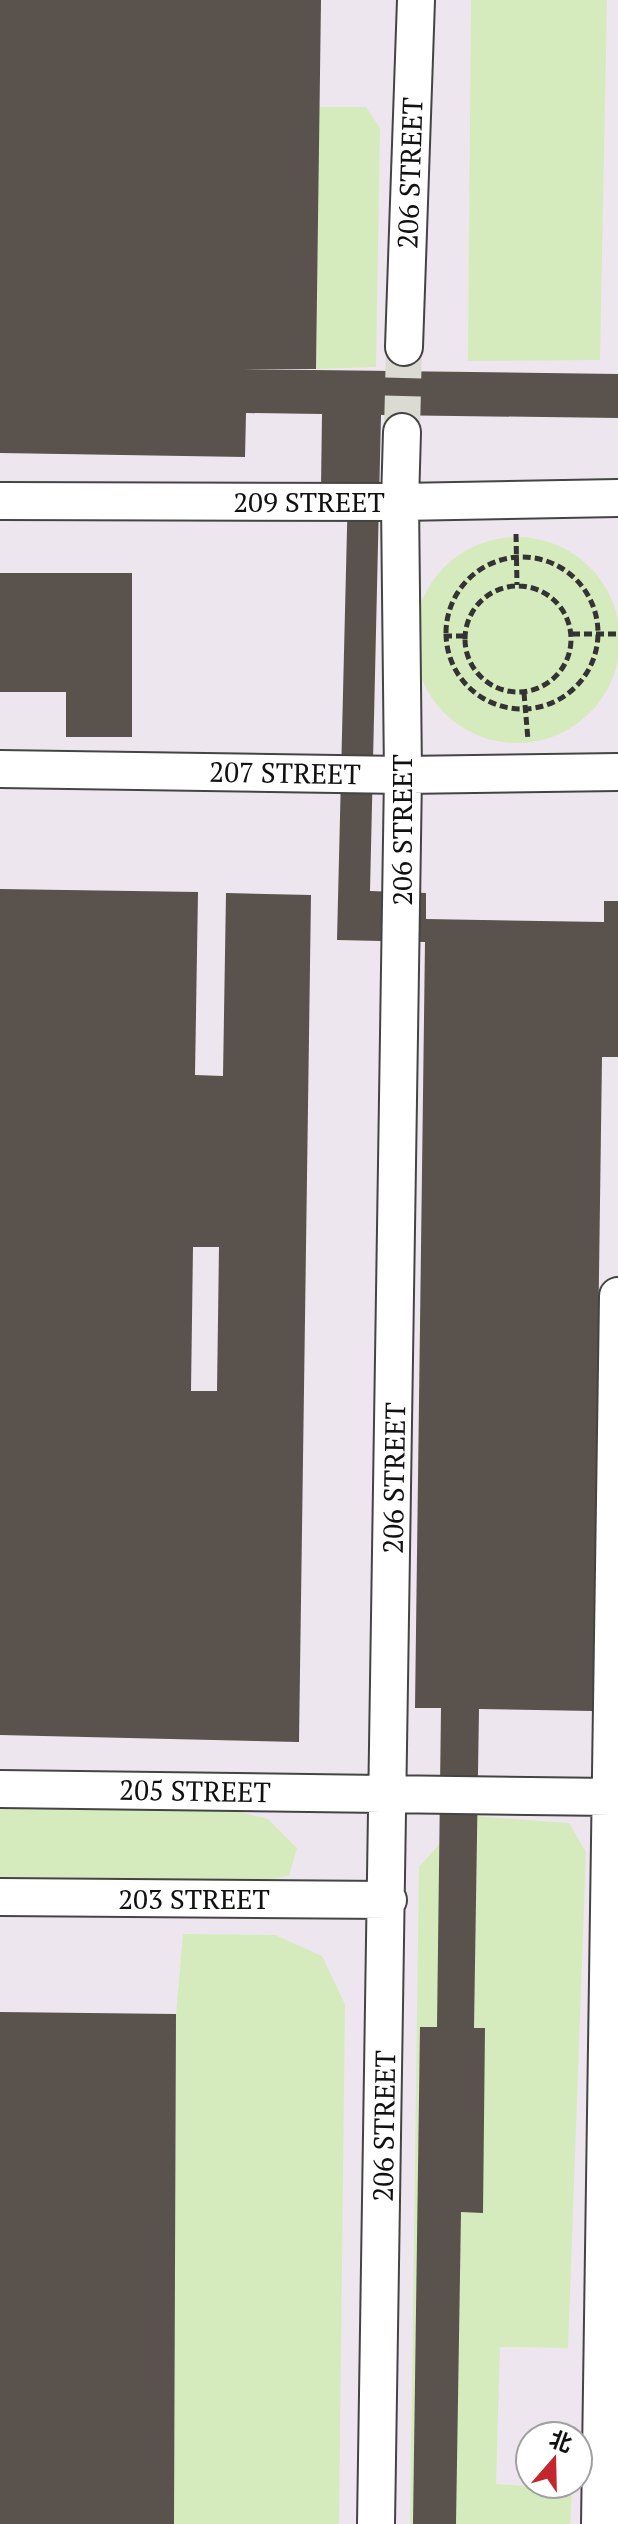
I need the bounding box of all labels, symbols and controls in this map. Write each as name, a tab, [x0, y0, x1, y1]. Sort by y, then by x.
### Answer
street label: 206 STREET	[388, 97, 431, 249]
street label: 209 STREET	[233, 483, 385, 520]
street label: 207 STREET	[209, 753, 361, 792]
street label: 206 STREET	[383, 754, 420, 906]
street label: 206 STREET	[374, 1402, 413, 1554]
street label: 205 STREET	[119, 1771, 271, 1810]
street label: 203 STREET	[118, 1880, 270, 1917]
street label: 206 STREET	[364, 2050, 403, 2202]
north arrow	[514, 2420, 594, 2500]
text: 北	[546, 2423, 576, 2458]

